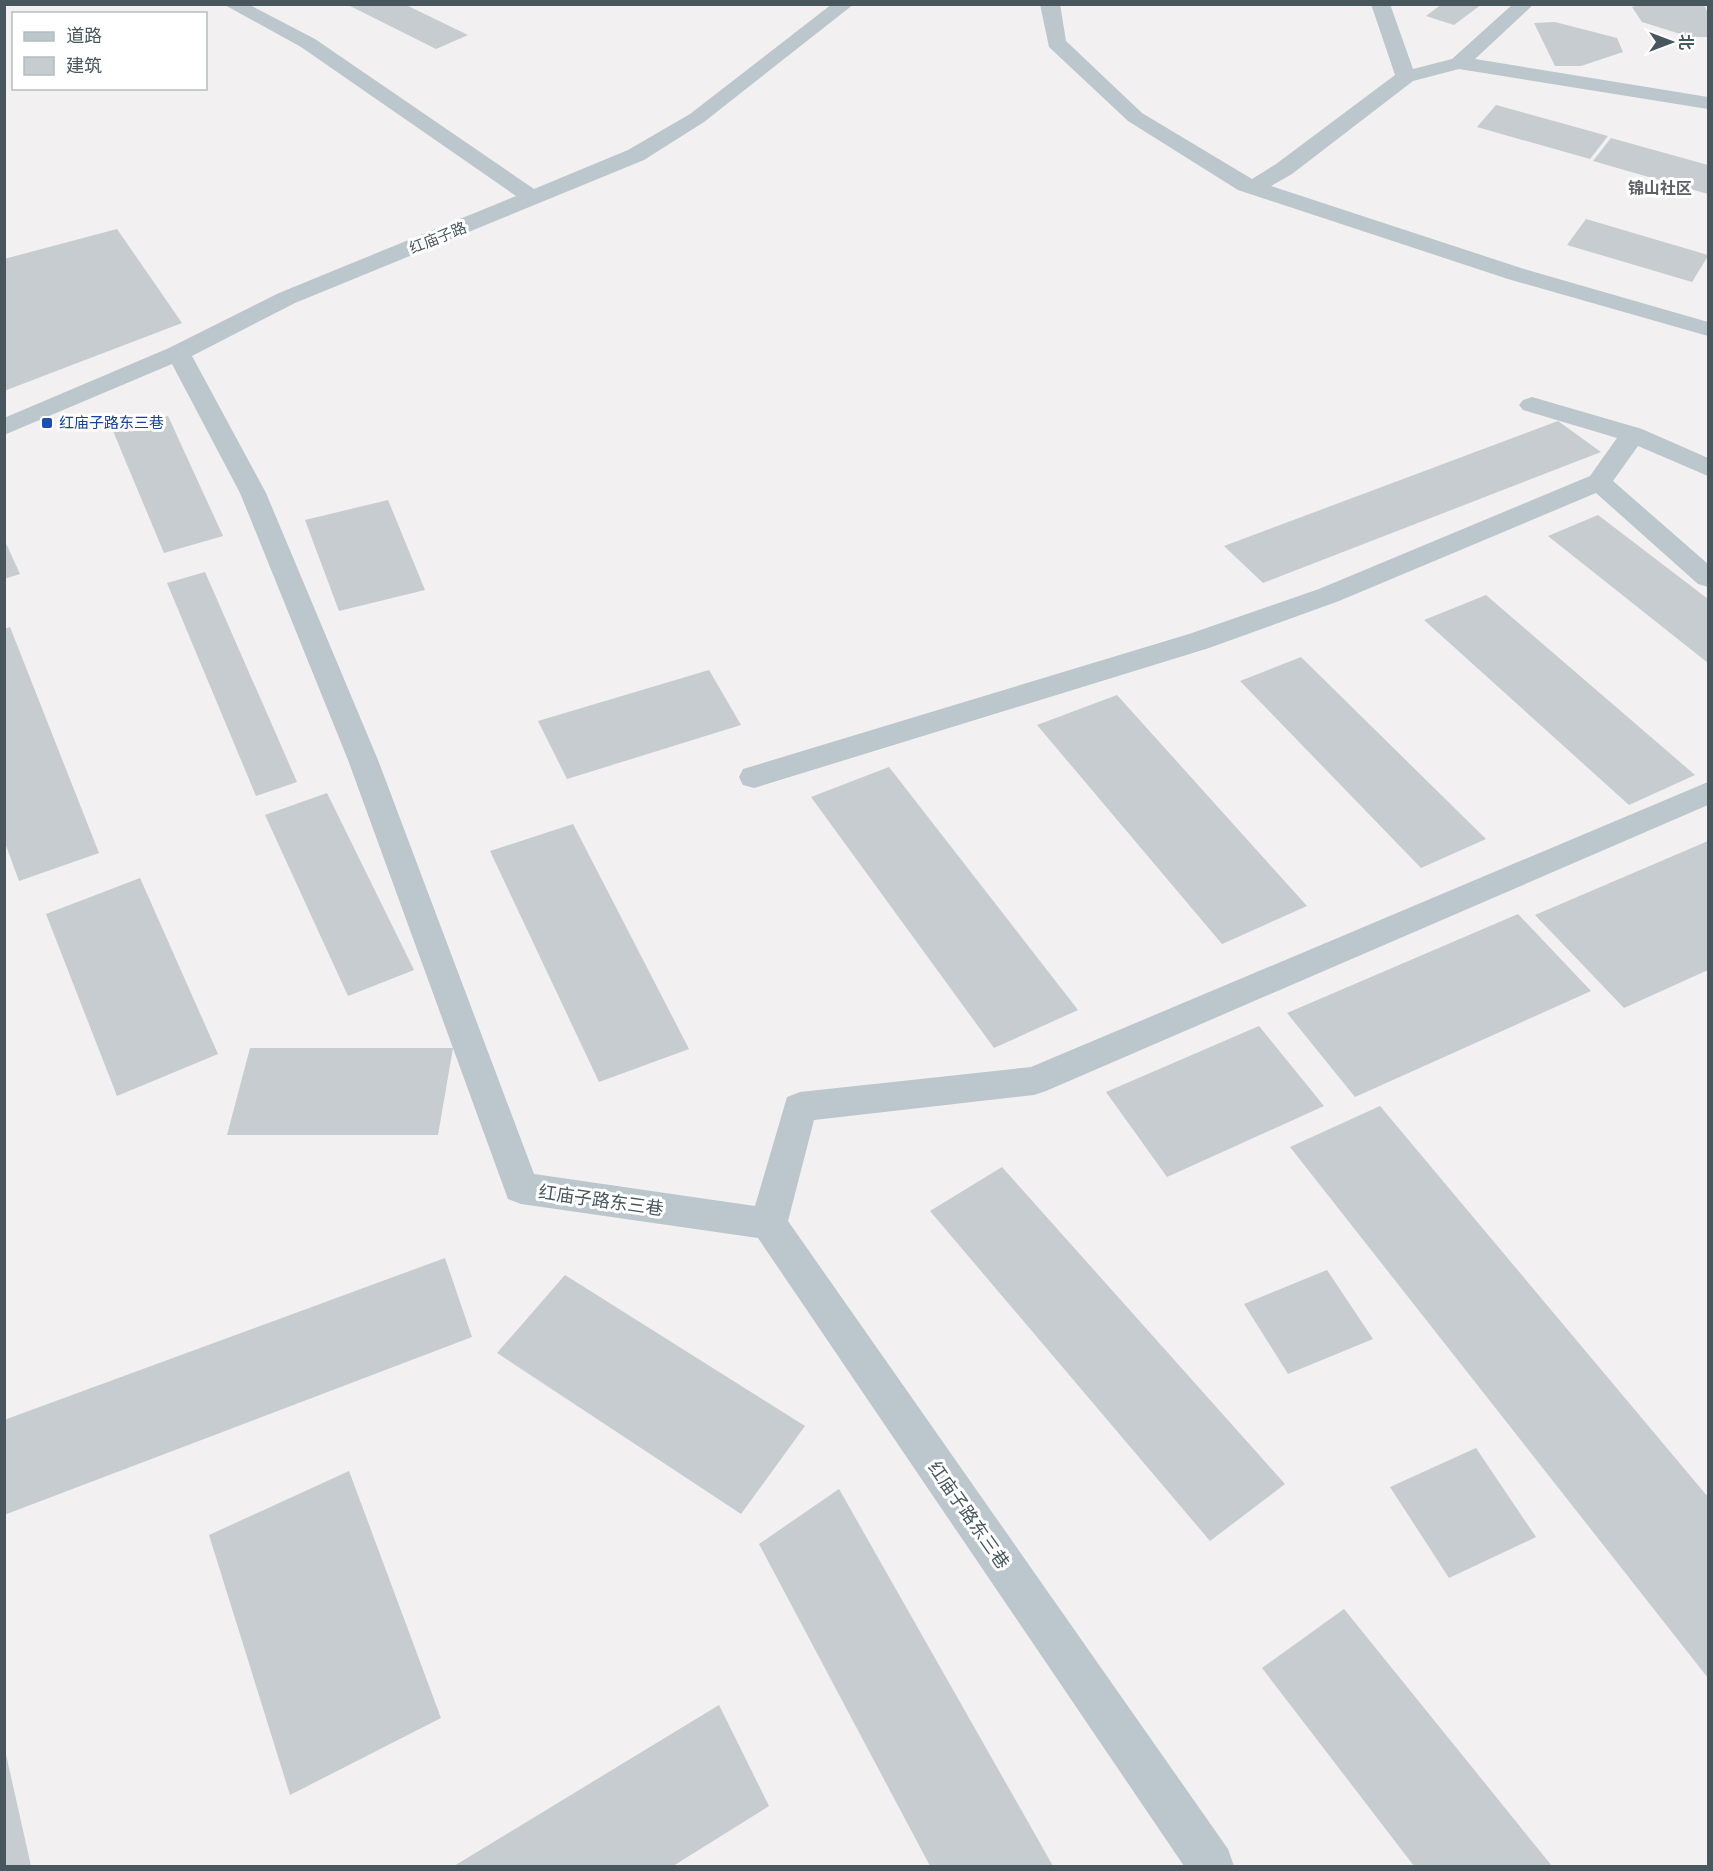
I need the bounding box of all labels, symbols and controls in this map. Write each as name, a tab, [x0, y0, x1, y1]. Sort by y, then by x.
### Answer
legend	[12, 12, 207, 90]
north arrow	[1641, 12, 1701, 72]
text: 道路	[66, 25, 102, 46]
text: 北	[1676, 34, 1695, 50]
text: 建筑	[66, 55, 102, 76]
district label: 锦山社区	[1628, 179, 1692, 198]
street label: 红庙子路	[407, 218, 469, 258]
place label: 红庙子路东三巷	[59, 414, 164, 432]
marker: 红庙子路东三巷	[40, 416, 54, 430]
street label: 红庙子路东三巷	[537, 1181, 665, 1219]
street label: 红庙子路东三巷	[924, 1457, 1014, 1573]

